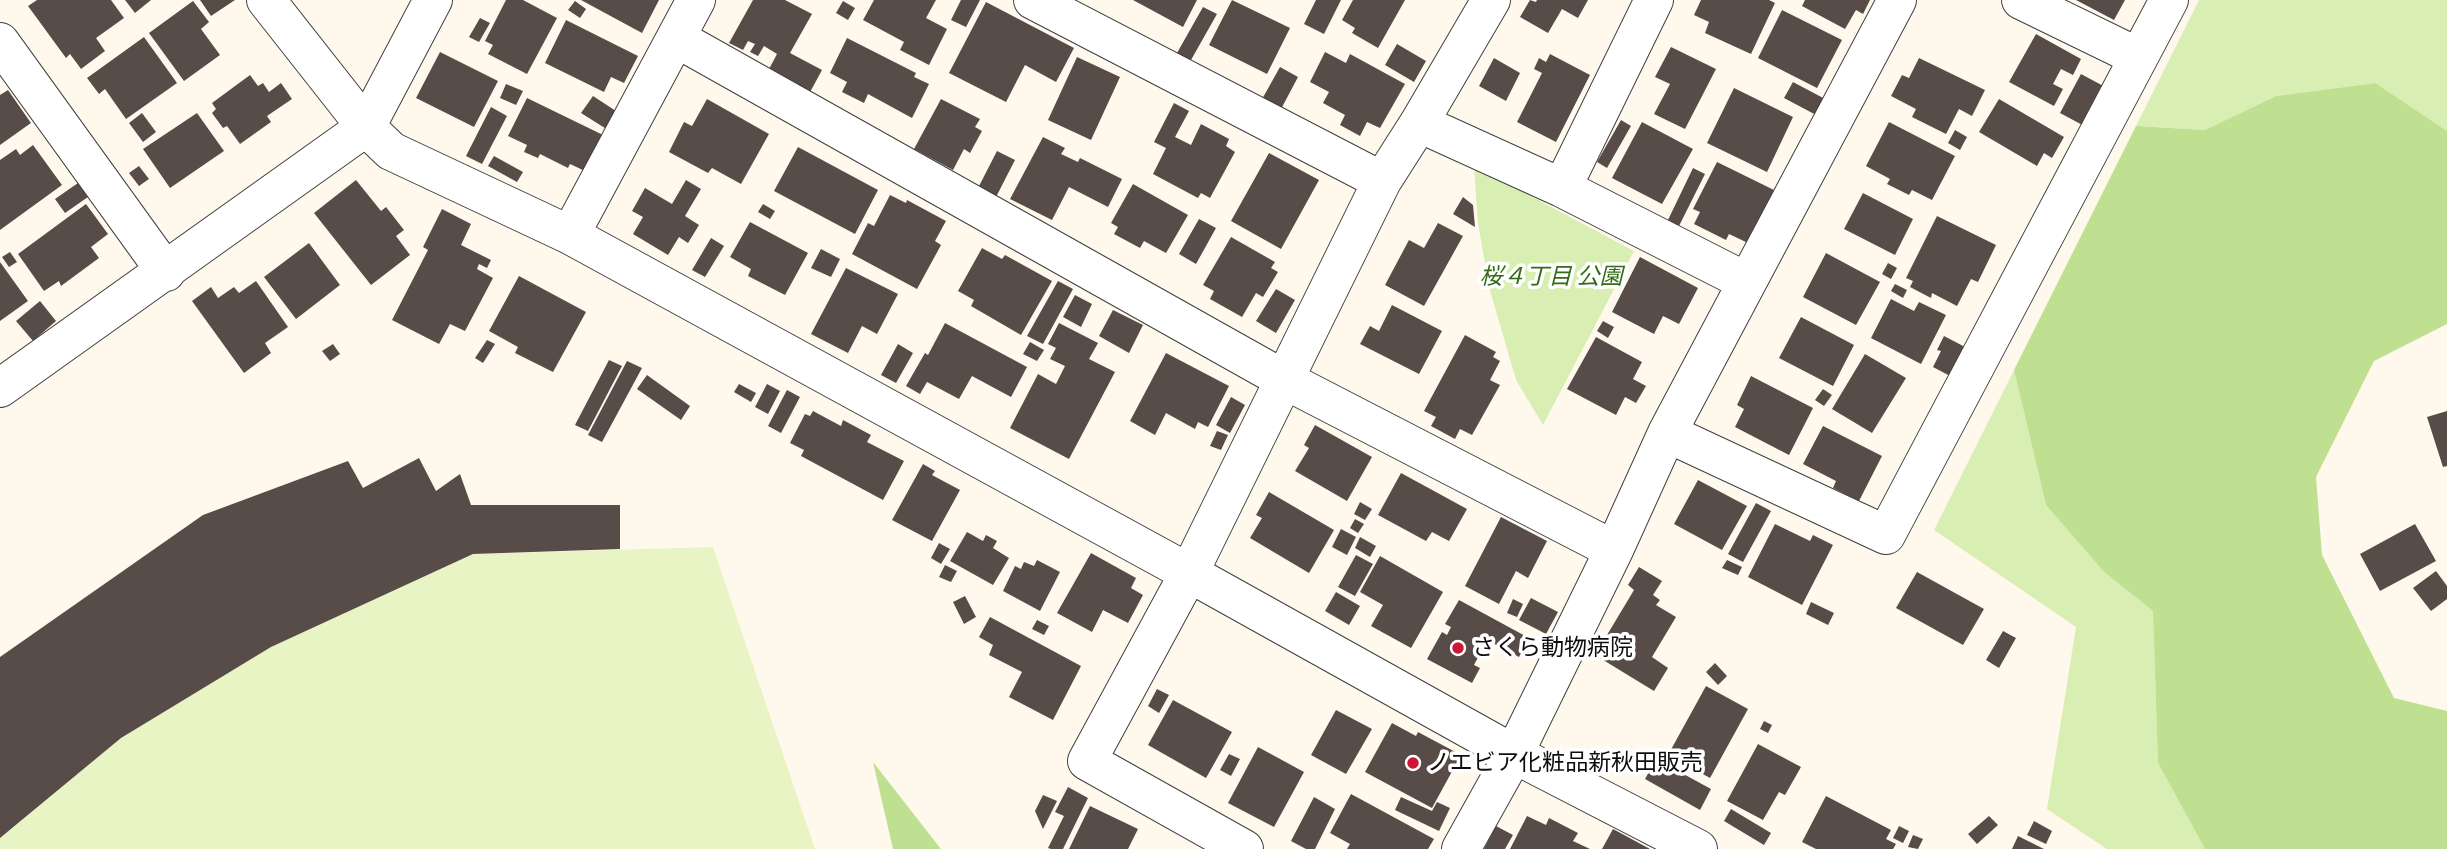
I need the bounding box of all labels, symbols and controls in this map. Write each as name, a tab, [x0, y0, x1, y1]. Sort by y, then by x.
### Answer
park label: 桜４丁目 公園	[1479, 263, 1623, 291]
place label: さくら動物病院	[1472, 634, 1633, 662]
marker: さくら動物病院	[1450, 640, 1466, 656]
place label: ノエビア化粧品新秋田販売	[1427, 749, 1703, 777]
marker: ノエビア化粧品新秋田販売	[1405, 755, 1421, 771]

